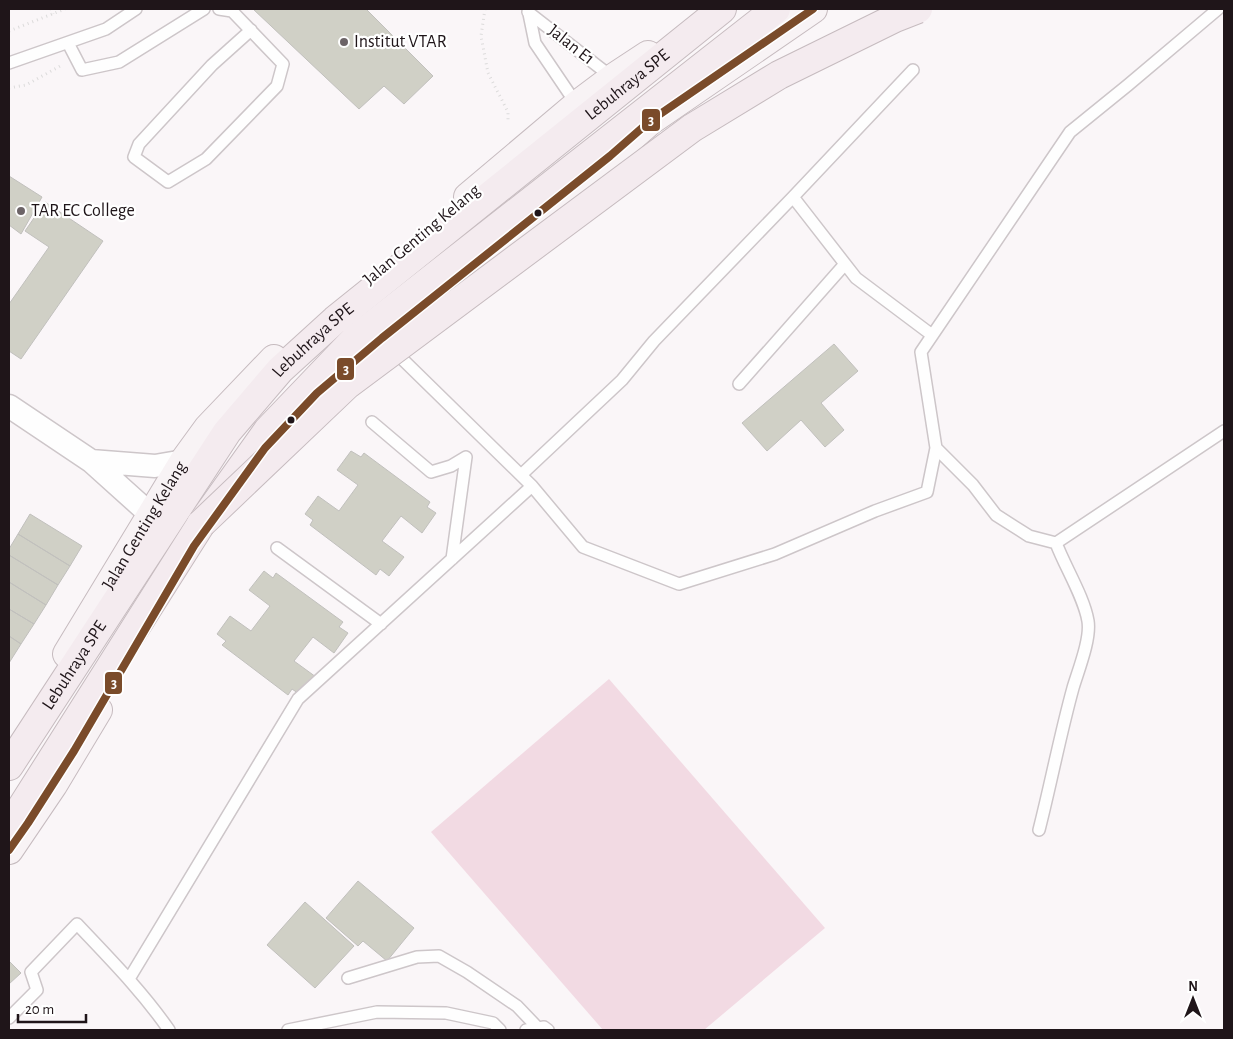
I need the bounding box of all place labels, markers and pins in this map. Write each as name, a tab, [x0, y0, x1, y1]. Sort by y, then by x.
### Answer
place label: Institut VTAR	[354, 33, 447, 51]
marker: Institut VTAR	[338, 36, 350, 48]
place label: TAR EC College	[31, 202, 135, 220]
marker: TAR EC College	[15, 205, 27, 217]
unlabelled marker	[533, 208, 543, 218]
unlabelled marker	[286, 415, 296, 425]

